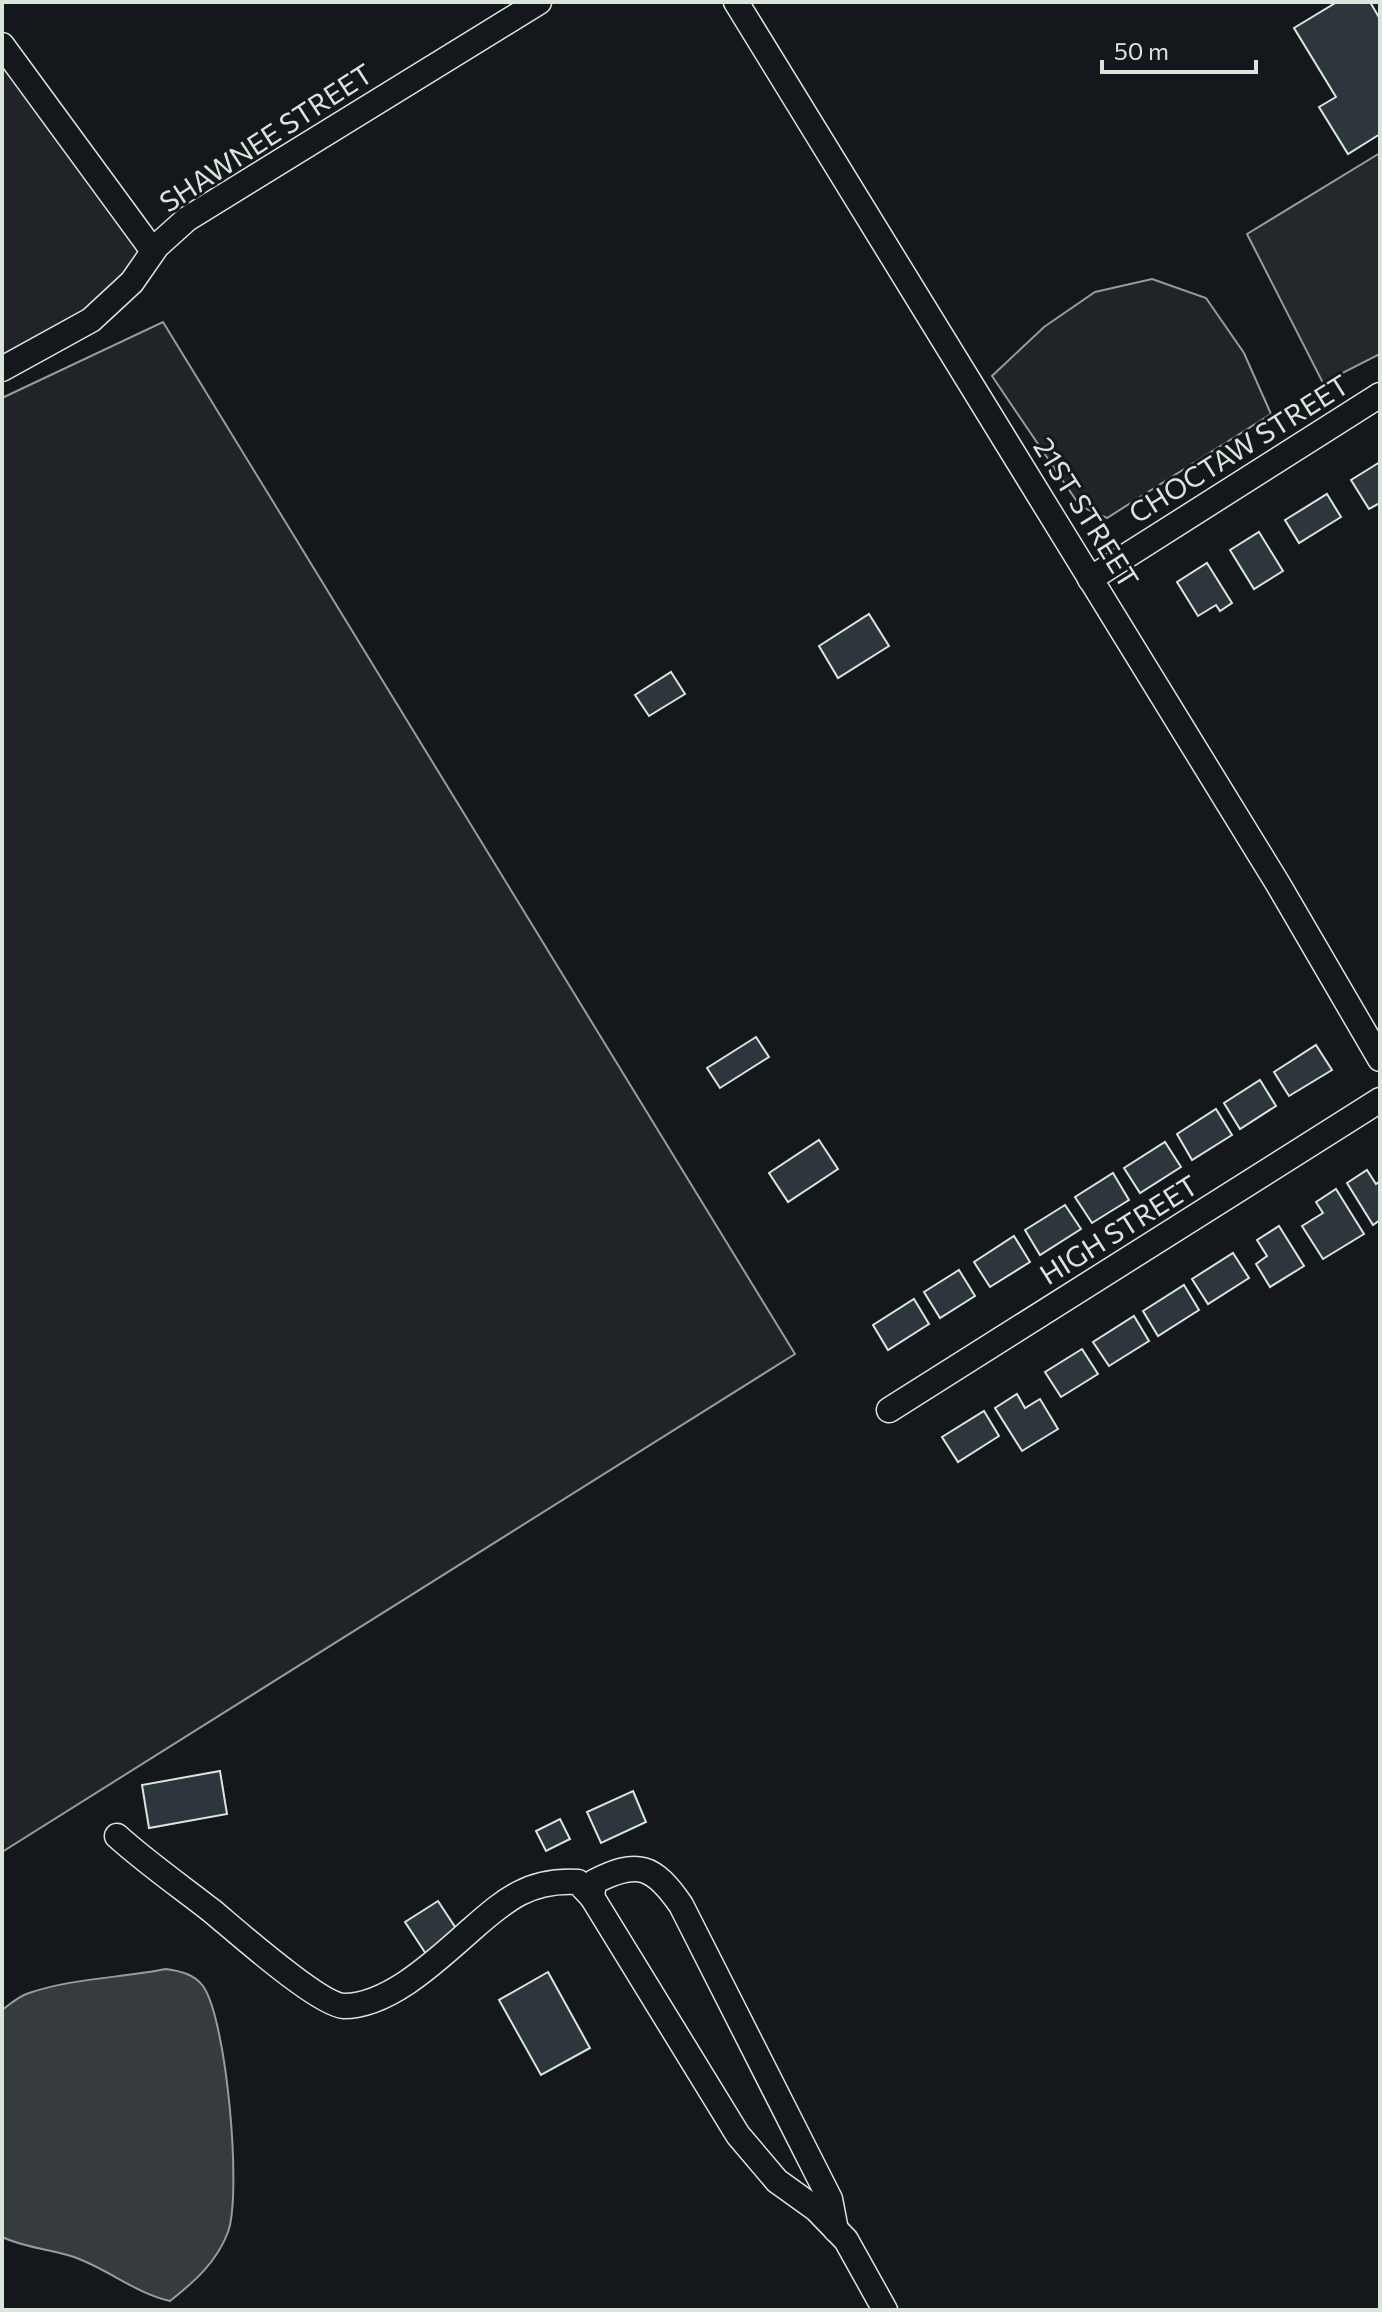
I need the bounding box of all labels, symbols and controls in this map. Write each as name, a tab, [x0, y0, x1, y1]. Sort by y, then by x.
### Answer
scale bar	[1102, 24, 1256, 74]
text: 50 m	[1114, 36, 1169, 65]
street label: SHAWNEE STREET	[153, 56, 378, 219]
street label: CHOCTAW STREET	[1122, 367, 1355, 530]
street label: 21ST STREET	[1027, 431, 1147, 594]
street label: HIGH STREET	[1033, 1167, 1204, 1291]

